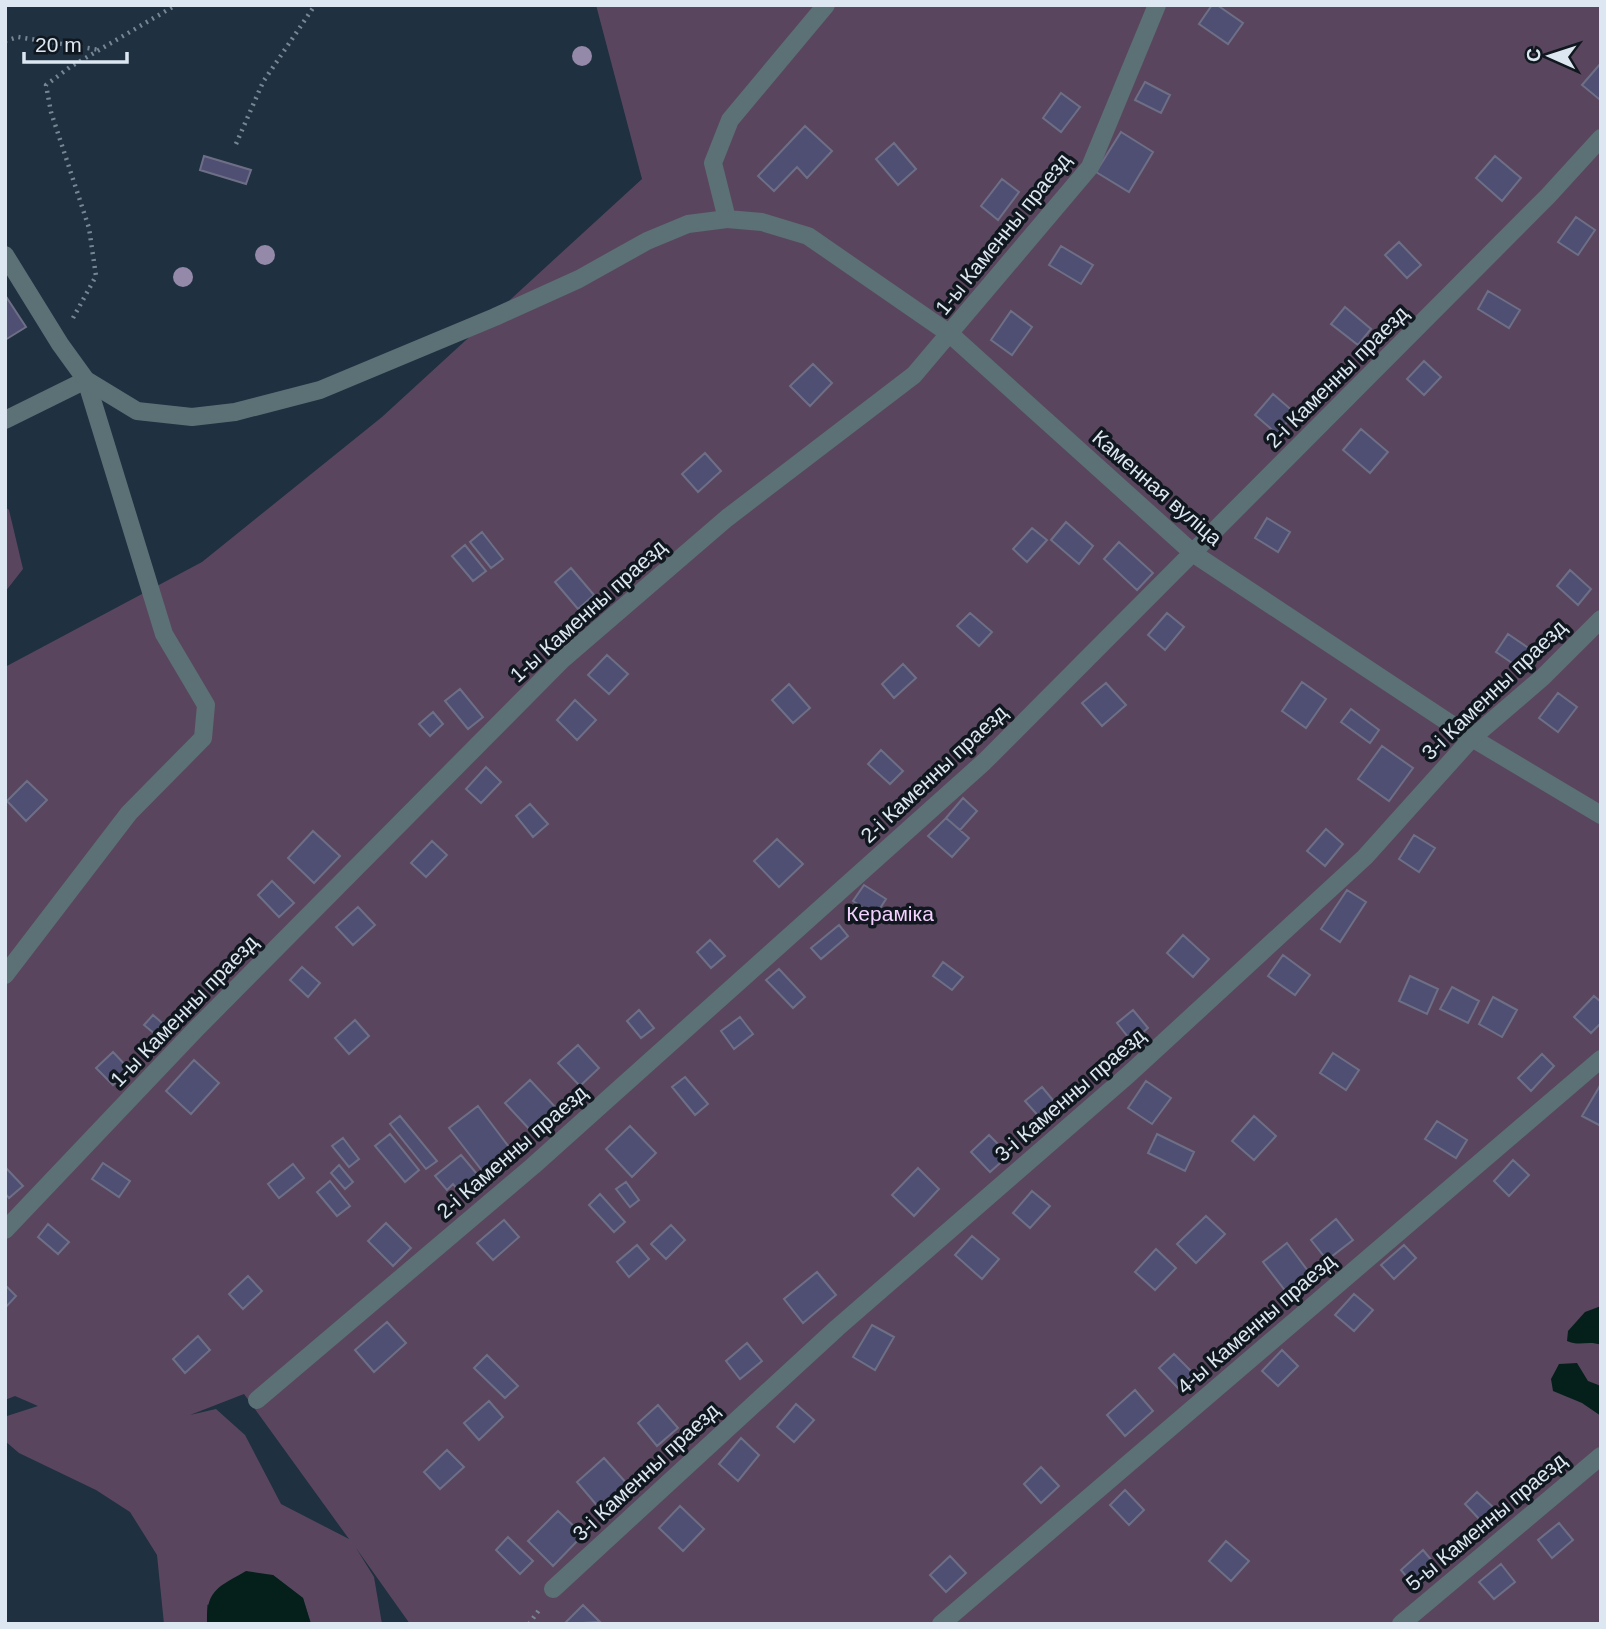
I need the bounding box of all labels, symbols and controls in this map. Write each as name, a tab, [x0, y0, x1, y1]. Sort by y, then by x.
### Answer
scale bar	[24, 21, 128, 65]
north arrow	[1515, 21, 1585, 91]
text: 20 m	[35, 33, 82, 56]
text: С	[1523, 47, 1544, 63]
street label: 1-ы Каменны праезд	[930, 148, 1075, 319]
street label: 2-і Каменны праезд	[1261, 301, 1412, 452]
street label: Каменная вуліца	[1088, 425, 1227, 550]
street label: 1-ы Каменны праезд	[505, 535, 670, 686]
street label: 3-і Каменны праезд	[1417, 615, 1570, 764]
street label: 2-і Каменны праезд	[856, 700, 1011, 847]
park label: Кераміка	[846, 902, 934, 925]
street label: 1-ы Каменны праезд	[106, 930, 262, 1091]
street label: 3-і Каменны праезд	[990, 1023, 1149, 1166]
street label: 2-і Каменны праезд	[432, 1080, 591, 1223]
street label: 4-ы Каменны праезд	[1172, 1249, 1339, 1398]
street label: 3-і Каменны праезд	[568, 1398, 723, 1545]
street label: 5-ы Каменны праезд	[1401, 1448, 1570, 1595]

